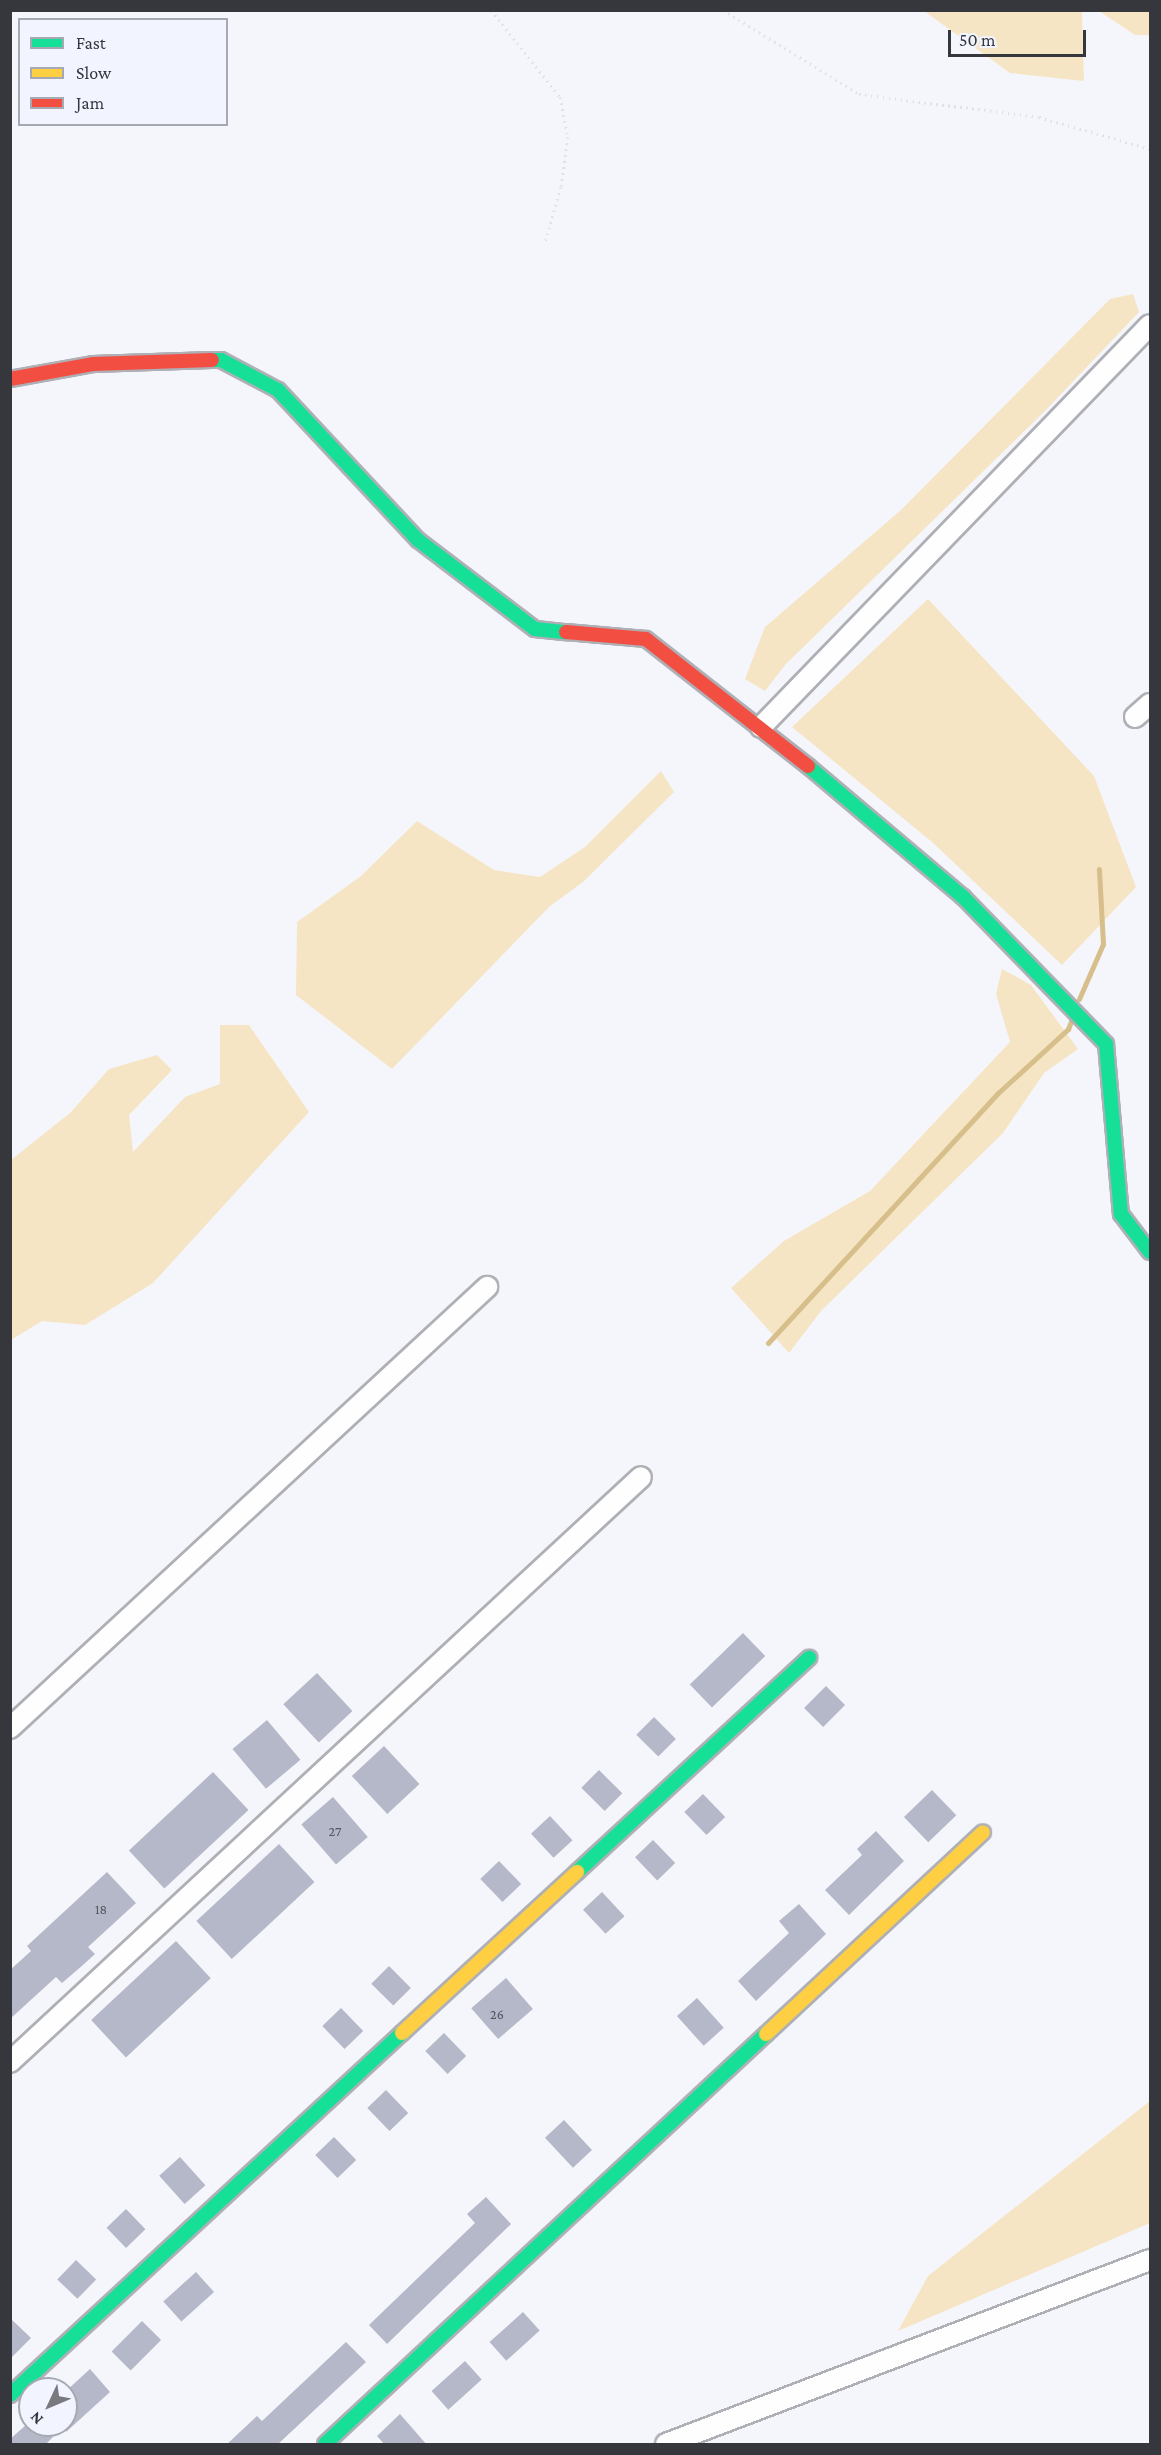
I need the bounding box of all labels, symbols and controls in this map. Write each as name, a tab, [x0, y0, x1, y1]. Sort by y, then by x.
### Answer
legend	[18, 18, 228, 126]
scale bar	[951, 18, 1089, 56]
text: 50 m	[959, 30, 996, 50]
text: Fast	[76, 33, 106, 53]
text: Slow	[76, 63, 111, 83]
text: Jam	[76, 93, 104, 113]
house number: 27	[329, 1823, 341, 1839]
house number: 18	[95, 1901, 107, 1917]
house number: 26	[490, 2006, 504, 2022]
north arrow	[18, 2377, 78, 2437]
text: N	[26, 2409, 46, 2428]

